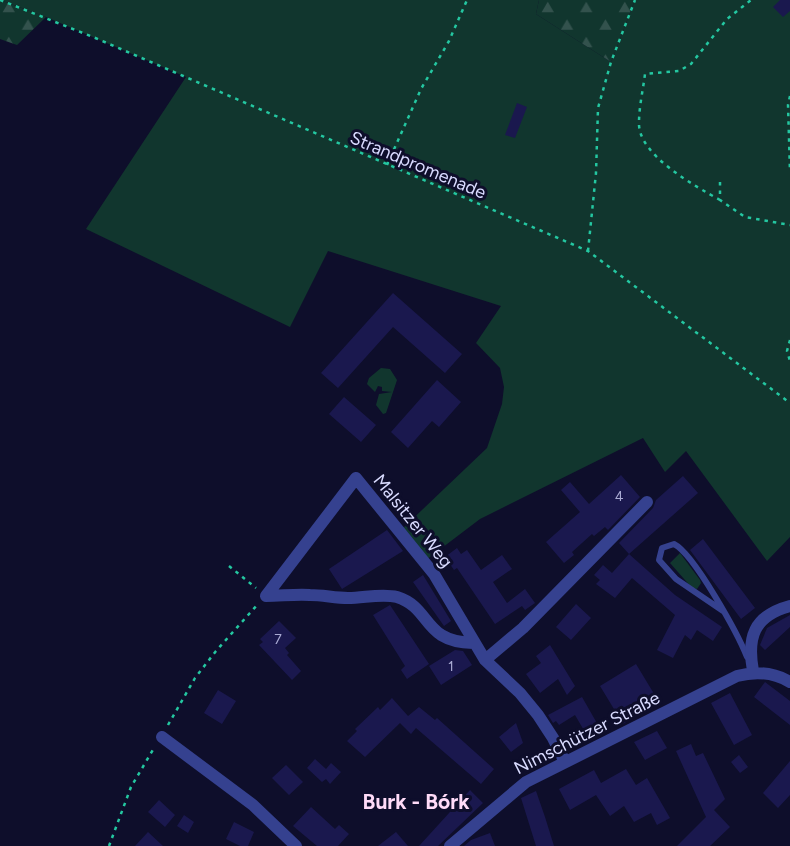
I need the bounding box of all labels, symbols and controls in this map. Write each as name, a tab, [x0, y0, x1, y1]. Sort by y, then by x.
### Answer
street label: Strandpromenade	[347, 126, 489, 204]
street label: Malsitzer Weg	[369, 470, 457, 572]
house number: 4	[615, 488, 624, 505]
house number: 7	[274, 631, 282, 648]
house number: 1	[448, 658, 454, 675]
street label: Nimschützer Straße	[510, 687, 664, 779]
district label: Burk - Bórk	[363, 789, 470, 814]

